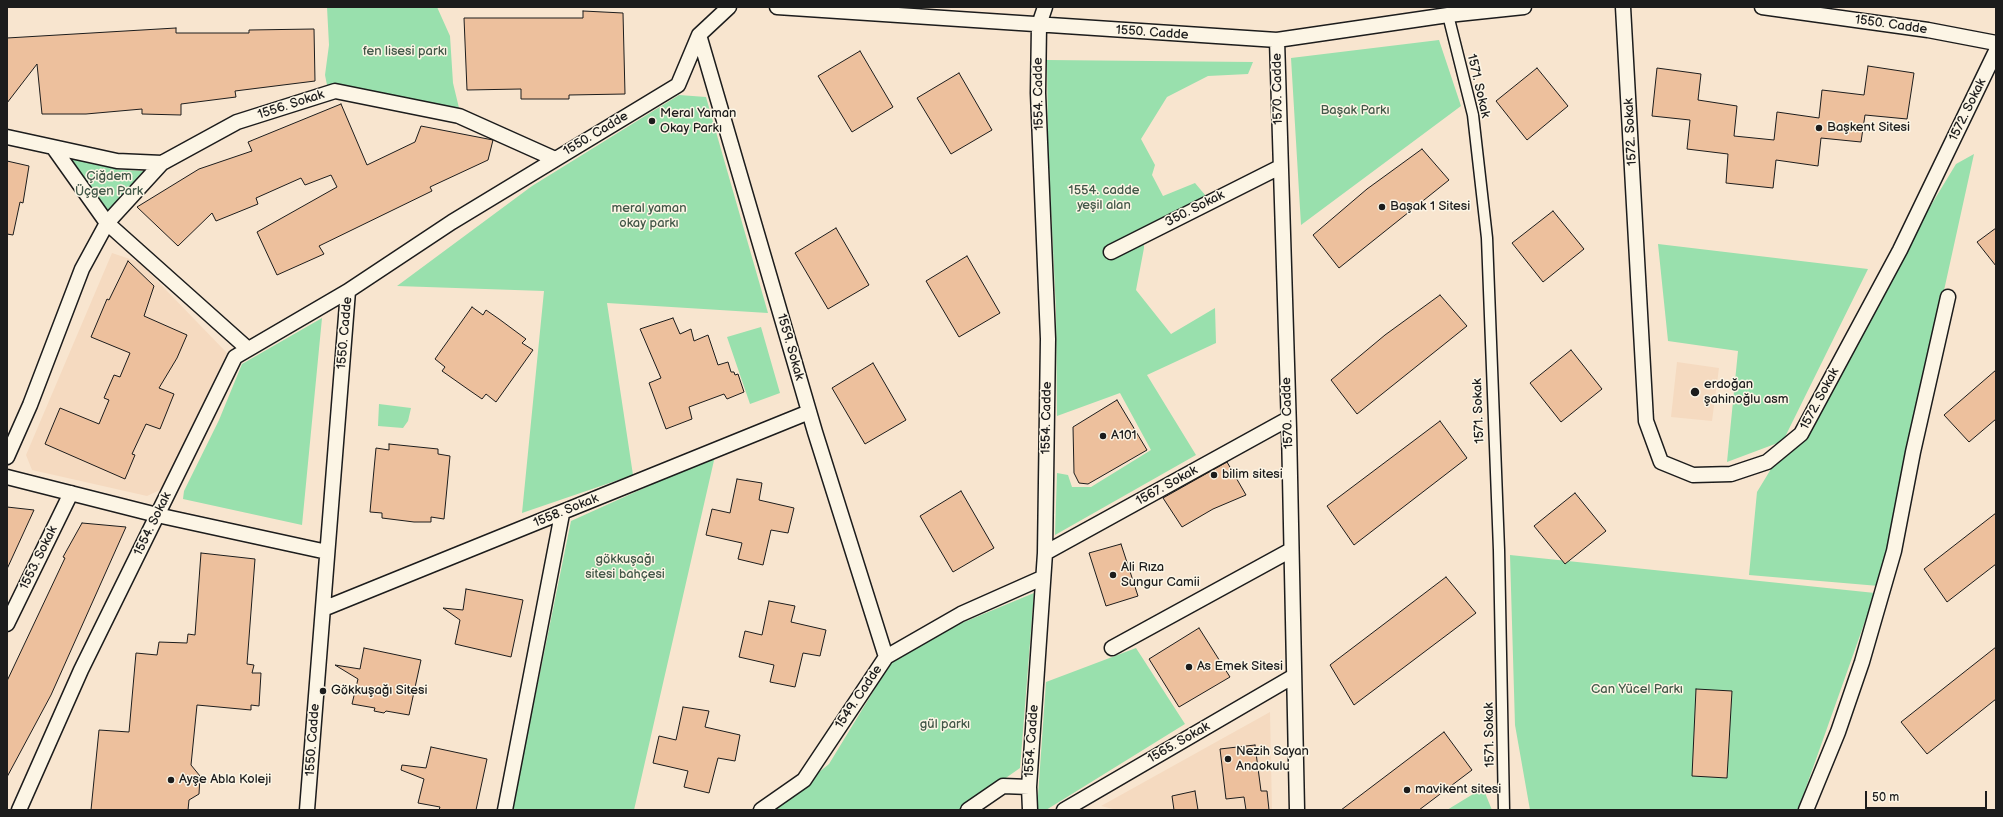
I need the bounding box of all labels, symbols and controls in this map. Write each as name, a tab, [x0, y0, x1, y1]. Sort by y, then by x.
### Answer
street label: 1550. Cadde	[1854, 12, 1928, 38]
street label: 1550. Cadde	[1115, 23, 1189, 43]
park label: fen lisesi parkı	[363, 44, 447, 60]
street label: 1570. Cadde	[1270, 53, 1286, 125]
street label: 1571. Sokak	[1463, 53, 1493, 119]
street label: 1554. Cadde	[1031, 57, 1047, 131]
street label: 1572. Sokak	[1946, 76, 1990, 144]
street label: 1556. Sokak	[256, 87, 326, 123]
street label: 1572. Sokak	[1621, 98, 1641, 166]
park label: Başak Parkı	[1320, 103, 1390, 119]
place label: Meral Yaman Okay Parkı	[660, 106, 736, 137]
street label: 1550. Cadde	[561, 109, 631, 159]
marker: Meral Yaman Okay Parkı	[647, 116, 657, 126]
place label: Başkent Sitesi	[1827, 120, 1910, 136]
marker: Başkent Sitesi	[1814, 123, 1824, 133]
park label: Çiğdem Üçgen Park	[75, 169, 143, 200]
park label: 1554. cadde yeşil alan	[1069, 183, 1139, 214]
street label: 350. Sokak	[1163, 187, 1227, 231]
place label: Başak 1 Sitesi	[1390, 199, 1470, 215]
park label: meral yaman okay parkı	[612, 201, 686, 232]
marker: Başak 1 Sitesi	[1377, 202, 1387, 212]
street label: 1550. Cadde	[334, 296, 356, 370]
street label: 1559. Sokak	[773, 312, 807, 382]
street label: 1572. Sokak	[1797, 365, 1843, 433]
street label: 1570. Cadde	[1279, 377, 1297, 449]
place label: erdoğan şahinoğlu asm	[1704, 377, 1788, 408]
street label: 1571. Sokak	[1470, 378, 1488, 444]
street label: 1554. Cadde	[1039, 381, 1055, 455]
marker: erdoğan şahinoğlu asm	[1689, 386, 1701, 398]
place label: A101	[1111, 428, 1137, 444]
marker: A101	[1098, 431, 1108, 441]
street label: 1567. Sokak	[1133, 463, 1201, 509]
place label: bilim sitesi	[1222, 467, 1283, 483]
marker: bilim sitesi	[1209, 470, 1219, 480]
street label: 1554. Sokak	[131, 490, 175, 558]
street label: 1558. Sokak	[531, 491, 601, 531]
street label: 1553. Sokak	[17, 524, 61, 592]
park label: gökkuşağı sitesi bahçesi	[585, 552, 665, 583]
place label: Ali Rıza Sungur Camii	[1121, 560, 1200, 591]
marker: Ali Rıza Sungur Camii	[1108, 570, 1118, 580]
place label: As Emek Sitesi	[1197, 659, 1283, 675]
street label: 1549. Cadde	[832, 662, 886, 732]
marker: As Emek Sitesi	[1184, 662, 1194, 672]
park label: Can Yücel Parkı	[1591, 682, 1683, 698]
place label: Gökkuşağı Sitesi	[331, 683, 428, 699]
marker: Gökkuşağı Sitesi	[318, 686, 328, 696]
street label: 1571. Sokak	[1482, 702, 1498, 768]
street label: 1550. Cadde	[303, 703, 323, 777]
street label: 1554. Cadde	[1022, 704, 1042, 778]
park label: gül parkı	[920, 717, 970, 733]
street label: 1565. Sokak	[1145, 719, 1213, 767]
place label: Nezih Sayan Anaokulu	[1236, 744, 1309, 775]
marker: Nezih Sayan Anaokulu	[1223, 754, 1233, 764]
place label: Ayşe Abla Koleji	[179, 772, 271, 788]
marker: Ayşe Abla Koleji	[166, 775, 176, 785]
place label: mavikent sitesi	[1415, 782, 1501, 798]
scale bar	[1867, 783, 1989, 809]
marker: mavikent sitesi	[1402, 785, 1412, 795]
text: 50 m	[1872, 790, 1899, 805]

